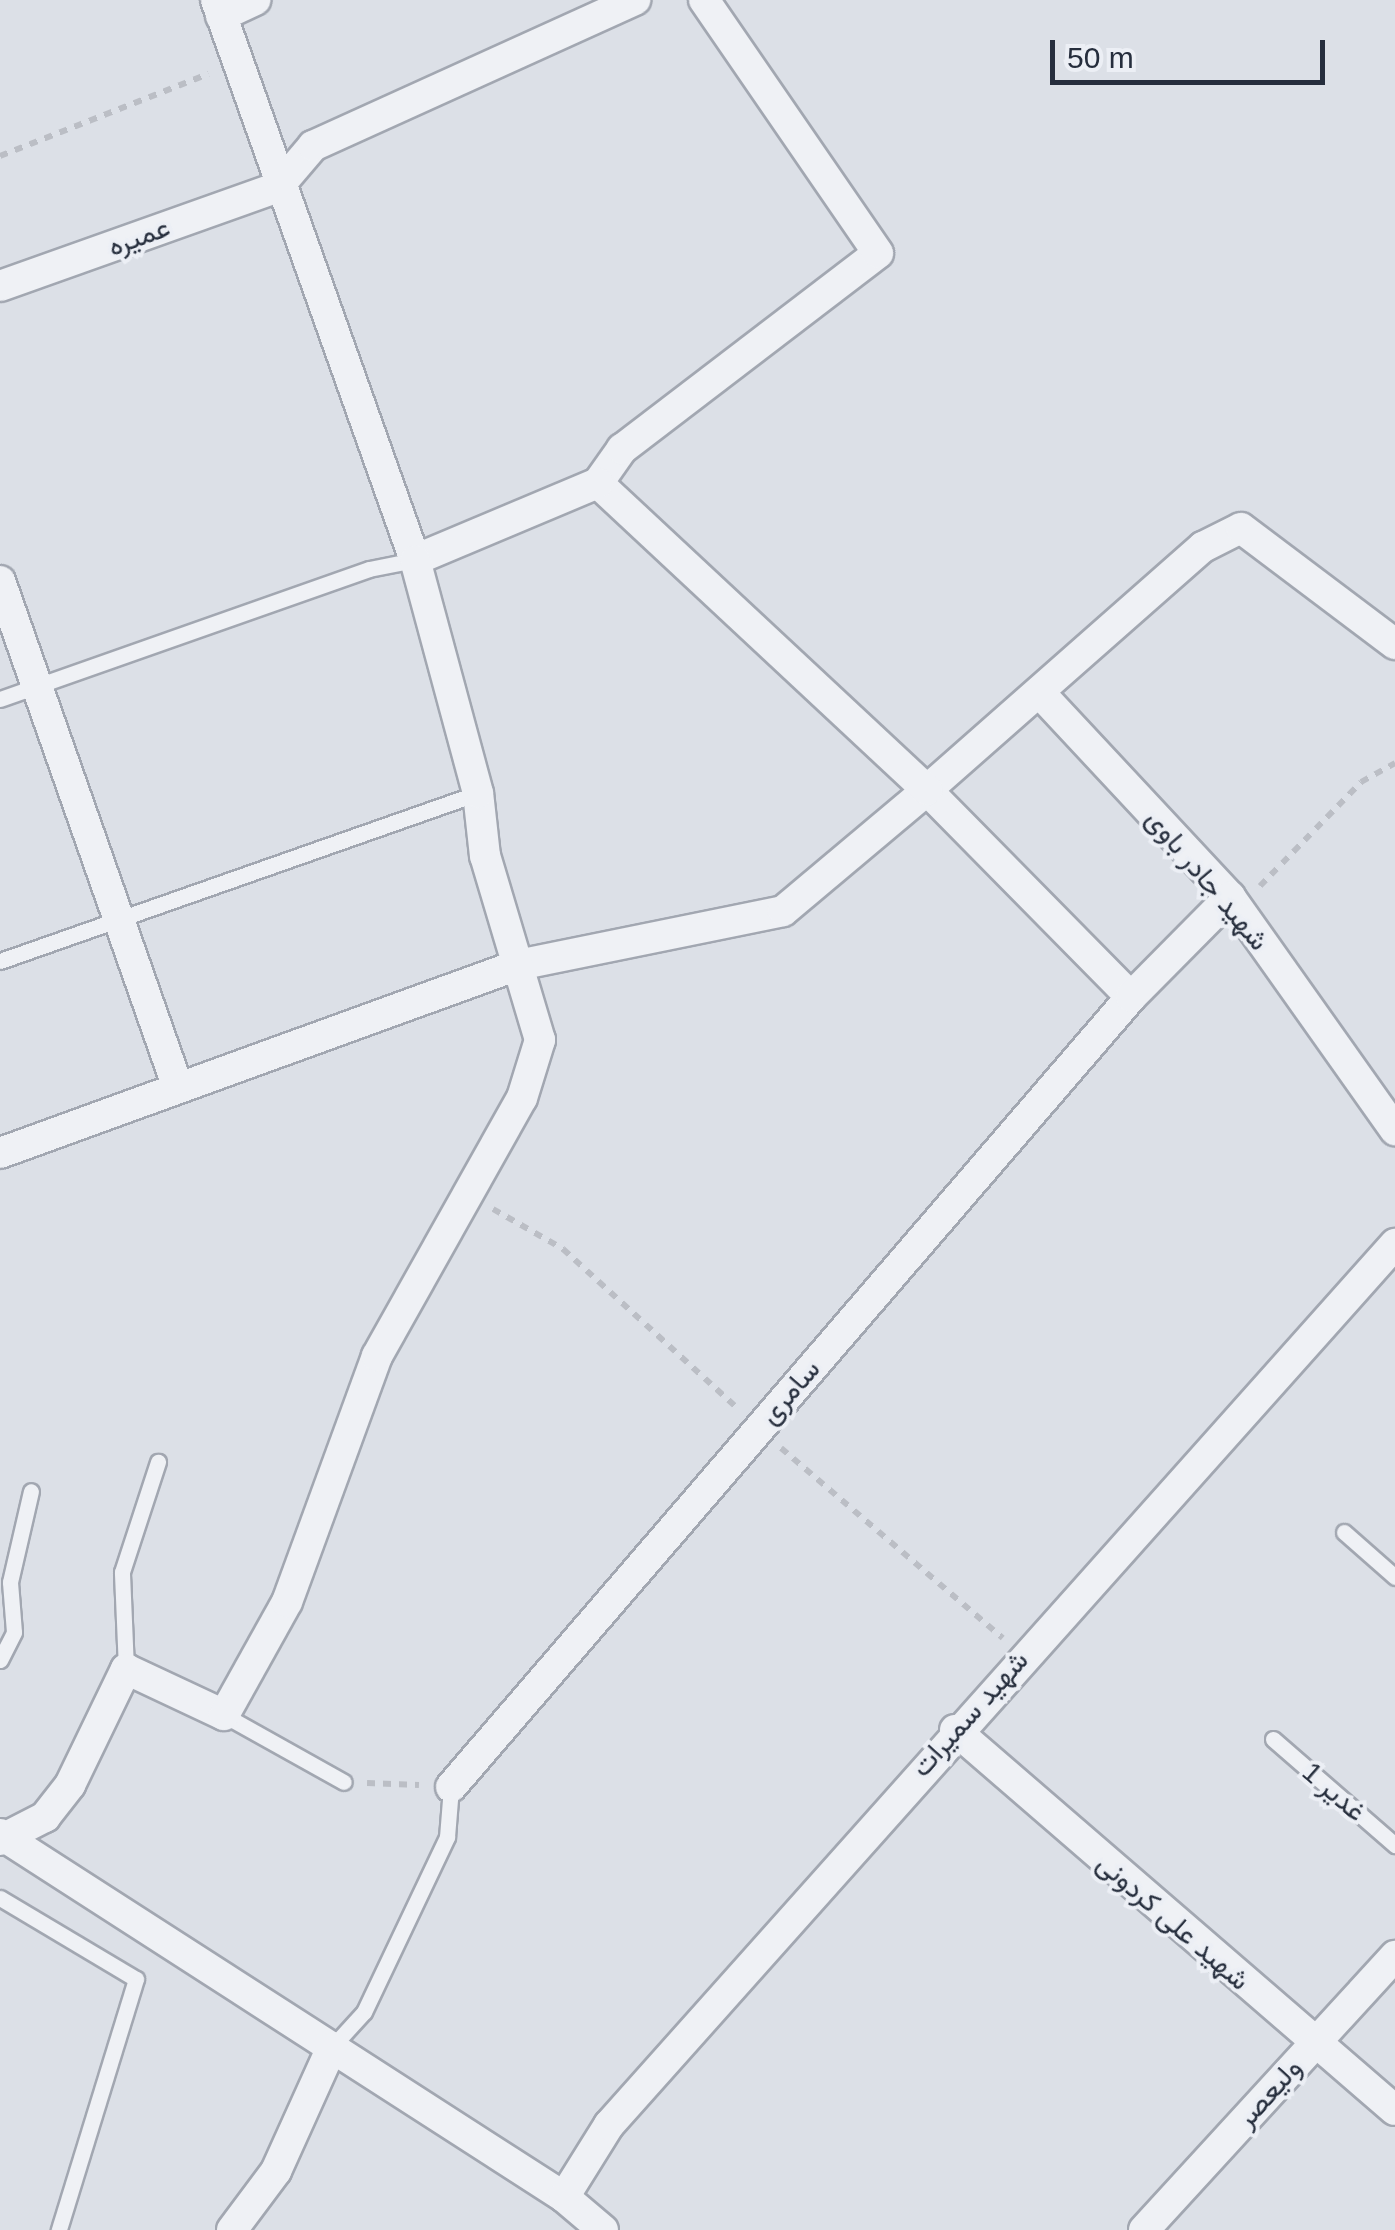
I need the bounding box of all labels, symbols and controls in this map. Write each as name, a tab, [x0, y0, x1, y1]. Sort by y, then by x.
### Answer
scale bar	[1055, 20, 1330, 82]
text: 50 m	[1067, 41, 1134, 74]
street label: عمیره	[103, 210, 175, 264]
street label: شهید جادر باوی	[1138, 803, 1276, 957]
street label: سامری	[753, 1353, 827, 1431]
street label: شهید سمیرات	[905, 1644, 1035, 1784]
street label: غدیر 1	[1295, 1755, 1373, 1829]
street label: شهید علی کردونی	[1090, 1847, 1256, 1997]
street label: ولیعصر	[1229, 2051, 1309, 2135]

